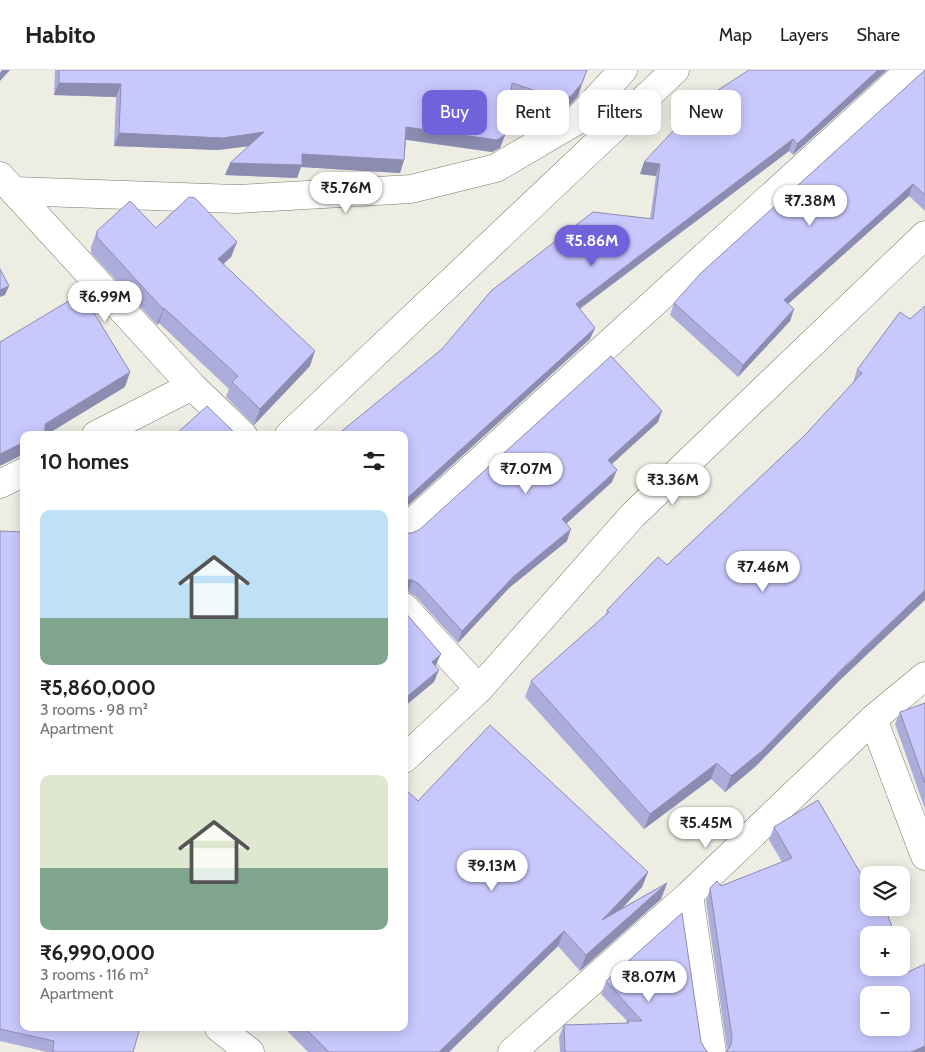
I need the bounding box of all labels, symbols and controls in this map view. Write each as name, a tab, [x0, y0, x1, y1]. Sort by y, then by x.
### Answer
text: Habito	[25, 20, 96, 49]
text: Map	[719, 24, 752, 46]
text: Layers	[780, 24, 829, 46]
text: Share	[857, 24, 900, 46]
chip: Buy	[422, 90, 487, 135]
chip: Rent	[497, 90, 569, 135]
chip: Filters	[579, 90, 661, 135]
chip: New	[671, 90, 741, 135]
pin: ₹5.76M	[305, 172, 387, 214]
text: ₹5.76M	[321, 178, 372, 197]
pin: ₹7.38M	[769, 184, 851, 227]
text: ₹7.38M	[784, 191, 836, 210]
pin: ₹5.86M	[551, 224, 633, 267]
text: ₹5.86M	[566, 231, 618, 250]
pin: ₹6.99M	[64, 280, 146, 323]
text: ₹6.99M	[79, 287, 131, 306]
icon: filters	[360, 447, 388, 475]
text: 10 homes	[40, 449, 129, 474]
pin: ₹7.07M	[485, 452, 567, 495]
text: ₹7.07M	[500, 459, 552, 478]
pin: ₹3.36M	[632, 464, 714, 506]
text: ₹3.36M	[647, 470, 699, 489]
icon: home	[169, 542, 259, 632]
pin: ₹7.46M	[722, 550, 804, 593]
text: ₹7.46M	[737, 557, 789, 576]
text: ₹5,860,000	[40, 675, 156, 700]
text: 3 rooms · 98 m²	[40, 700, 148, 719]
text: Apartment	[40, 719, 113, 738]
pin: ₹5.45M	[665, 806, 747, 849]
icon: home	[169, 807, 259, 897]
text: ₹5.45M	[680, 813, 732, 832]
pin: ₹9.13M	[451, 850, 533, 892]
text: ₹9.13M	[468, 856, 516, 875]
map controls	[860, 866, 910, 1036]
button: layers	[860, 866, 910, 916]
button: +	[860, 926, 910, 976]
text: ₹6,990,000	[40, 940, 155, 965]
pin: ₹8.07M	[608, 960, 690, 1003]
text: 3 rooms · 116 m²	[40, 965, 149, 984]
text: ₹8.07M	[622, 967, 676, 986]
text: Apartment	[40, 984, 113, 1003]
button: −	[860, 986, 910, 1036]

